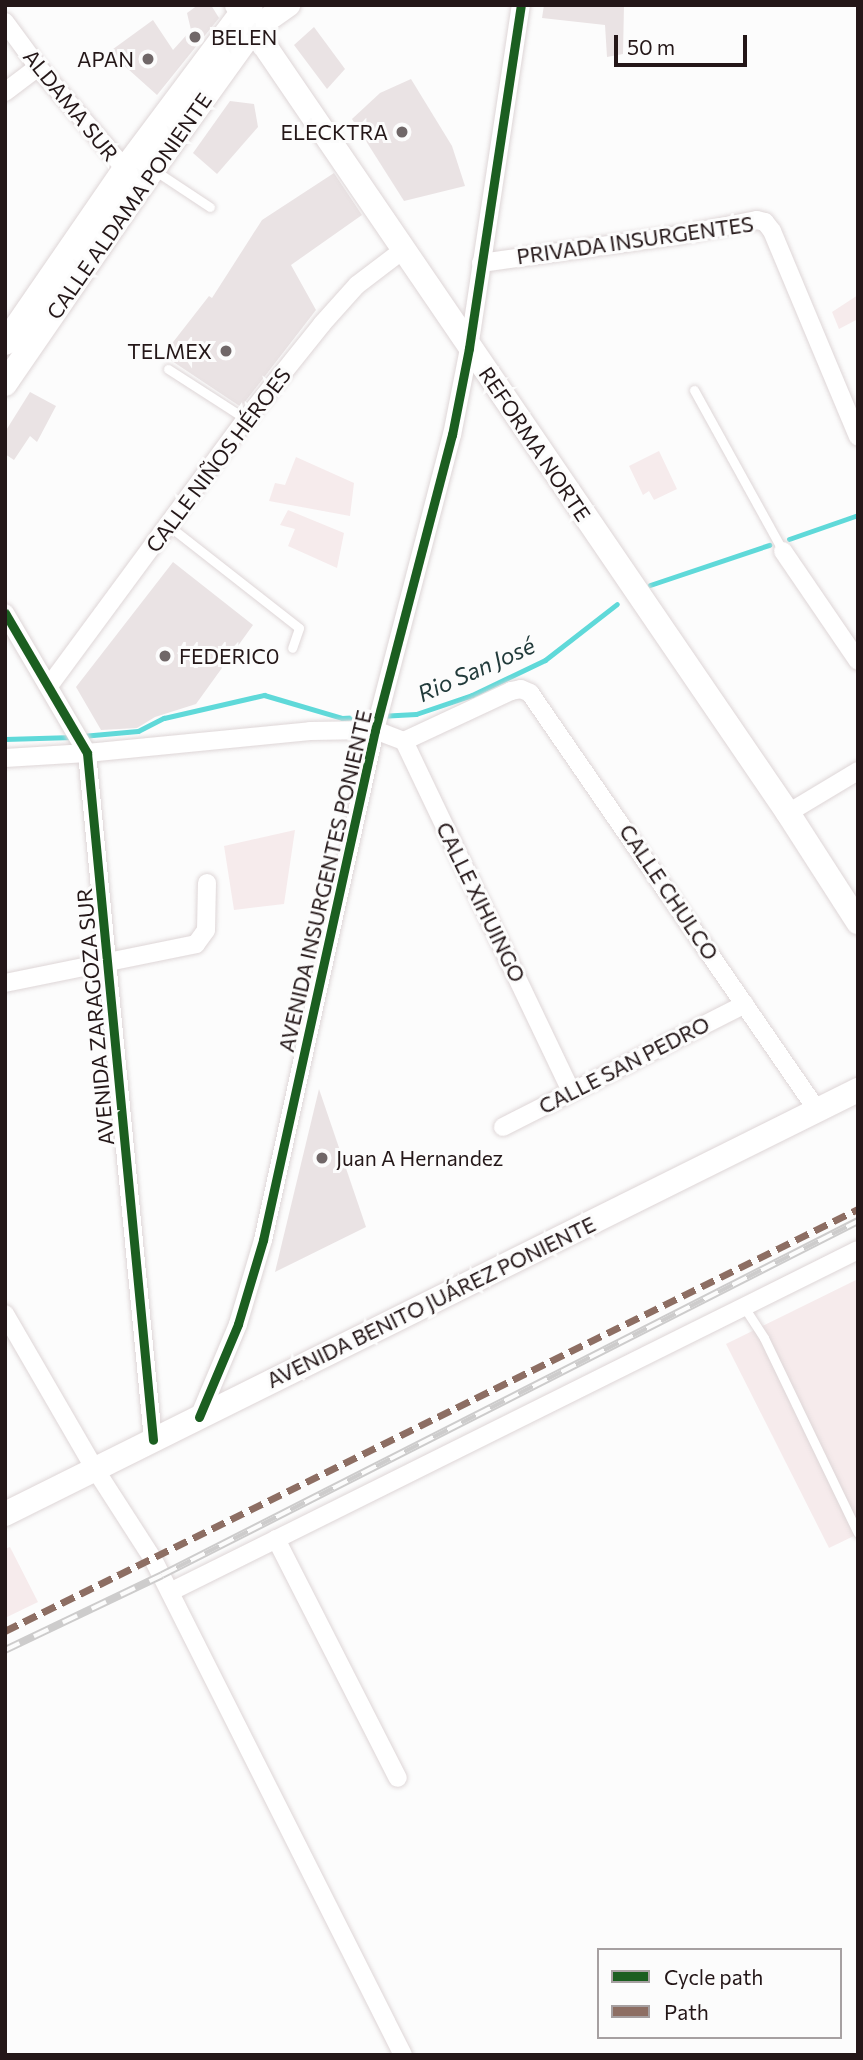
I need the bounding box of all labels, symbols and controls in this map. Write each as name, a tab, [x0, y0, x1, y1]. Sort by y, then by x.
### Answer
scale bar	[618, 21, 751, 65]
place label: BELEN	[211, 24, 277, 50]
marker: BELEN	[185, 27, 205, 47]
text: 50 m	[627, 34, 675, 59]
street label: ALDAMA SUR	[18, 44, 124, 166]
place label: APAN	[77, 46, 134, 72]
marker: APAN	[140, 51, 156, 67]
street label: CALLE ALDAMA PONIENTE	[41, 88, 217, 324]
place label: ELECKTRA	[281, 119, 388, 145]
marker: ELECKTRA	[394, 124, 410, 140]
street label: PRIVADA INSURGENTES	[515, 211, 755, 269]
place label: TELMEX	[127, 338, 212, 364]
marker: TELMEX	[218, 343, 234, 359]
street label: REFORMA NORTE	[474, 362, 596, 526]
street label: CALLE NIÑOS HÉROES	[140, 363, 296, 557]
water label: Rio San José	[413, 631, 539, 707]
place label: FEDERIC0	[179, 643, 279, 669]
marker: FEDERIC0	[157, 648, 173, 664]
street label: AVENIDA INSURGENTES PONIENTE	[273, 708, 377, 1054]
street label: CALLE XIHUINGO	[431, 818, 531, 986]
street label: CALLE CHULCO	[614, 819, 724, 965]
street label: AVENIDA ZARAGOZA SUR	[71, 887, 119, 1147]
street label: CALLE SAN PEDRO	[534, 1011, 714, 1119]
place label: Juan A Hernandez	[336, 1145, 503, 1171]
marker: Juan A Hernandez	[314, 1150, 330, 1166]
street label: AVENIDA BENITO JUÁREZ PONIENTE	[262, 1211, 600, 1393]
legend	[597, 1948, 842, 2039]
text: Cycle path	[664, 1964, 763, 1989]
text: Path	[664, 1999, 709, 2024]

